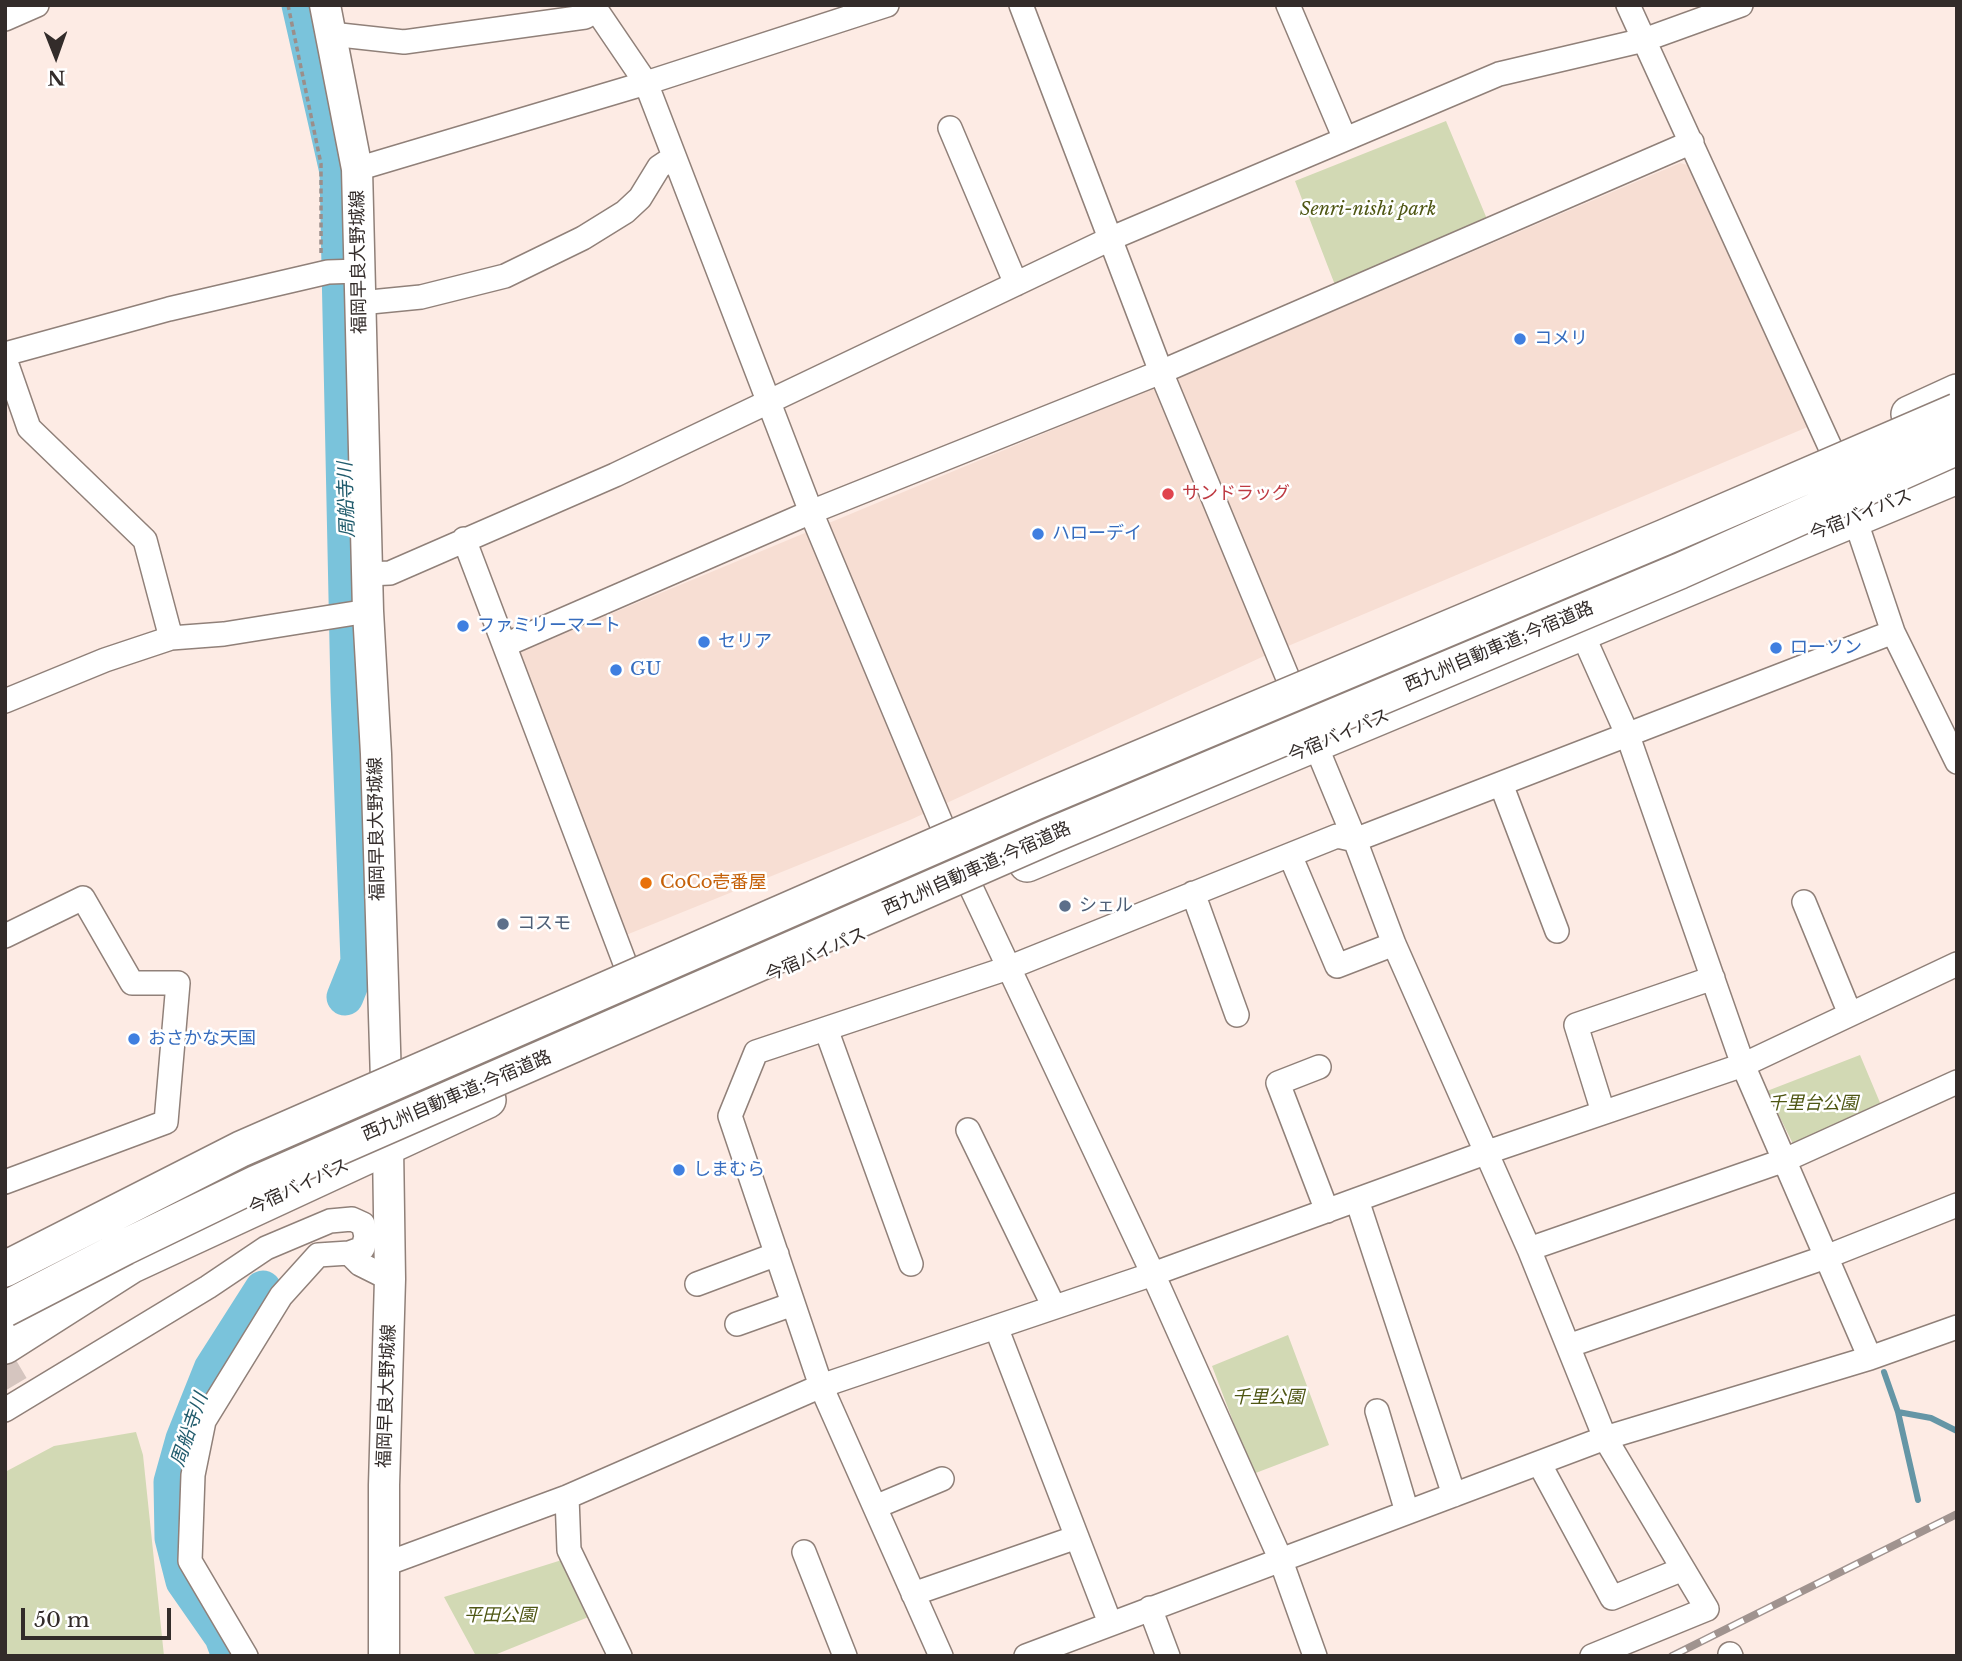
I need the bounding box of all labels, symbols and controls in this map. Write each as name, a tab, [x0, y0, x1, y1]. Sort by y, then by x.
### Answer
north arrow	[21, 21, 91, 91]
text: N	[47, 66, 66, 89]
street label: 福岡早良大野城線	[347, 190, 371, 334]
park label: Senri-nishi park	[1300, 199, 1436, 221]
place label: コメリ	[1534, 328, 1588, 350]
marker: コメリ	[1512, 331, 1528, 347]
water label: 周船寺川	[334, 462, 360, 538]
place label: サンドラッグ	[1182, 483, 1290, 505]
street label: 今宿バイパス	[1807, 485, 1915, 545]
marker: サンドラッグ	[1160, 486, 1176, 502]
place label: ハローデイ	[1052, 523, 1142, 545]
marker: ハローデイ	[1030, 526, 1046, 542]
street label: 西九州自動車道;今宿道路	[1401, 597, 1597, 697]
place label: ファミリーマート	[477, 615, 621, 637]
marker: ファミリーマート	[455, 618, 471, 634]
place label: セリア	[718, 631, 772, 653]
marker: セリア	[696, 634, 712, 650]
place label: ローソン	[1790, 637, 1862, 659]
marker: ローソン	[1768, 640, 1784, 656]
place label: GU	[630, 659, 661, 681]
marker: GU	[608, 662, 624, 678]
street label: 今宿バイパス	[1285, 705, 1393, 767]
street label: 福岡早良大野城線	[365, 757, 389, 901]
street label: 西九州自動車道;今宿道路	[880, 818, 1074, 920]
place label: CoCo壱番屋	[660, 872, 766, 894]
marker: CoCo壱番屋	[638, 875, 654, 891]
place label: シェル	[1079, 895, 1133, 917]
marker: シェル	[1057, 898, 1073, 914]
place label: コスモ	[517, 913, 571, 935]
marker: コスモ	[495, 916, 511, 932]
street label: 今宿バイパス	[762, 923, 870, 987]
place label: おさかな天国	[148, 1028, 256, 1050]
marker: おさかな天国	[126, 1031, 142, 1047]
street label: 西九州自動車道;今宿道路	[359, 1046, 555, 1146]
park label: 千里台公園	[1768, 1093, 1858, 1115]
street label: 今宿バイパス	[245, 1154, 353, 1220]
place label: しまむら	[693, 1159, 765, 1181]
marker: しまむら	[671, 1162, 687, 1178]
street label: 福岡早良大野城線	[374, 1324, 400, 1468]
park label: 千里公園	[1232, 1387, 1304, 1409]
water label: 周船寺川	[167, 1390, 213, 1470]
scale bar	[24, 1594, 175, 1638]
park label: 平田公園	[464, 1605, 536, 1627]
text: 50 m	[34, 1607, 89, 1633]

